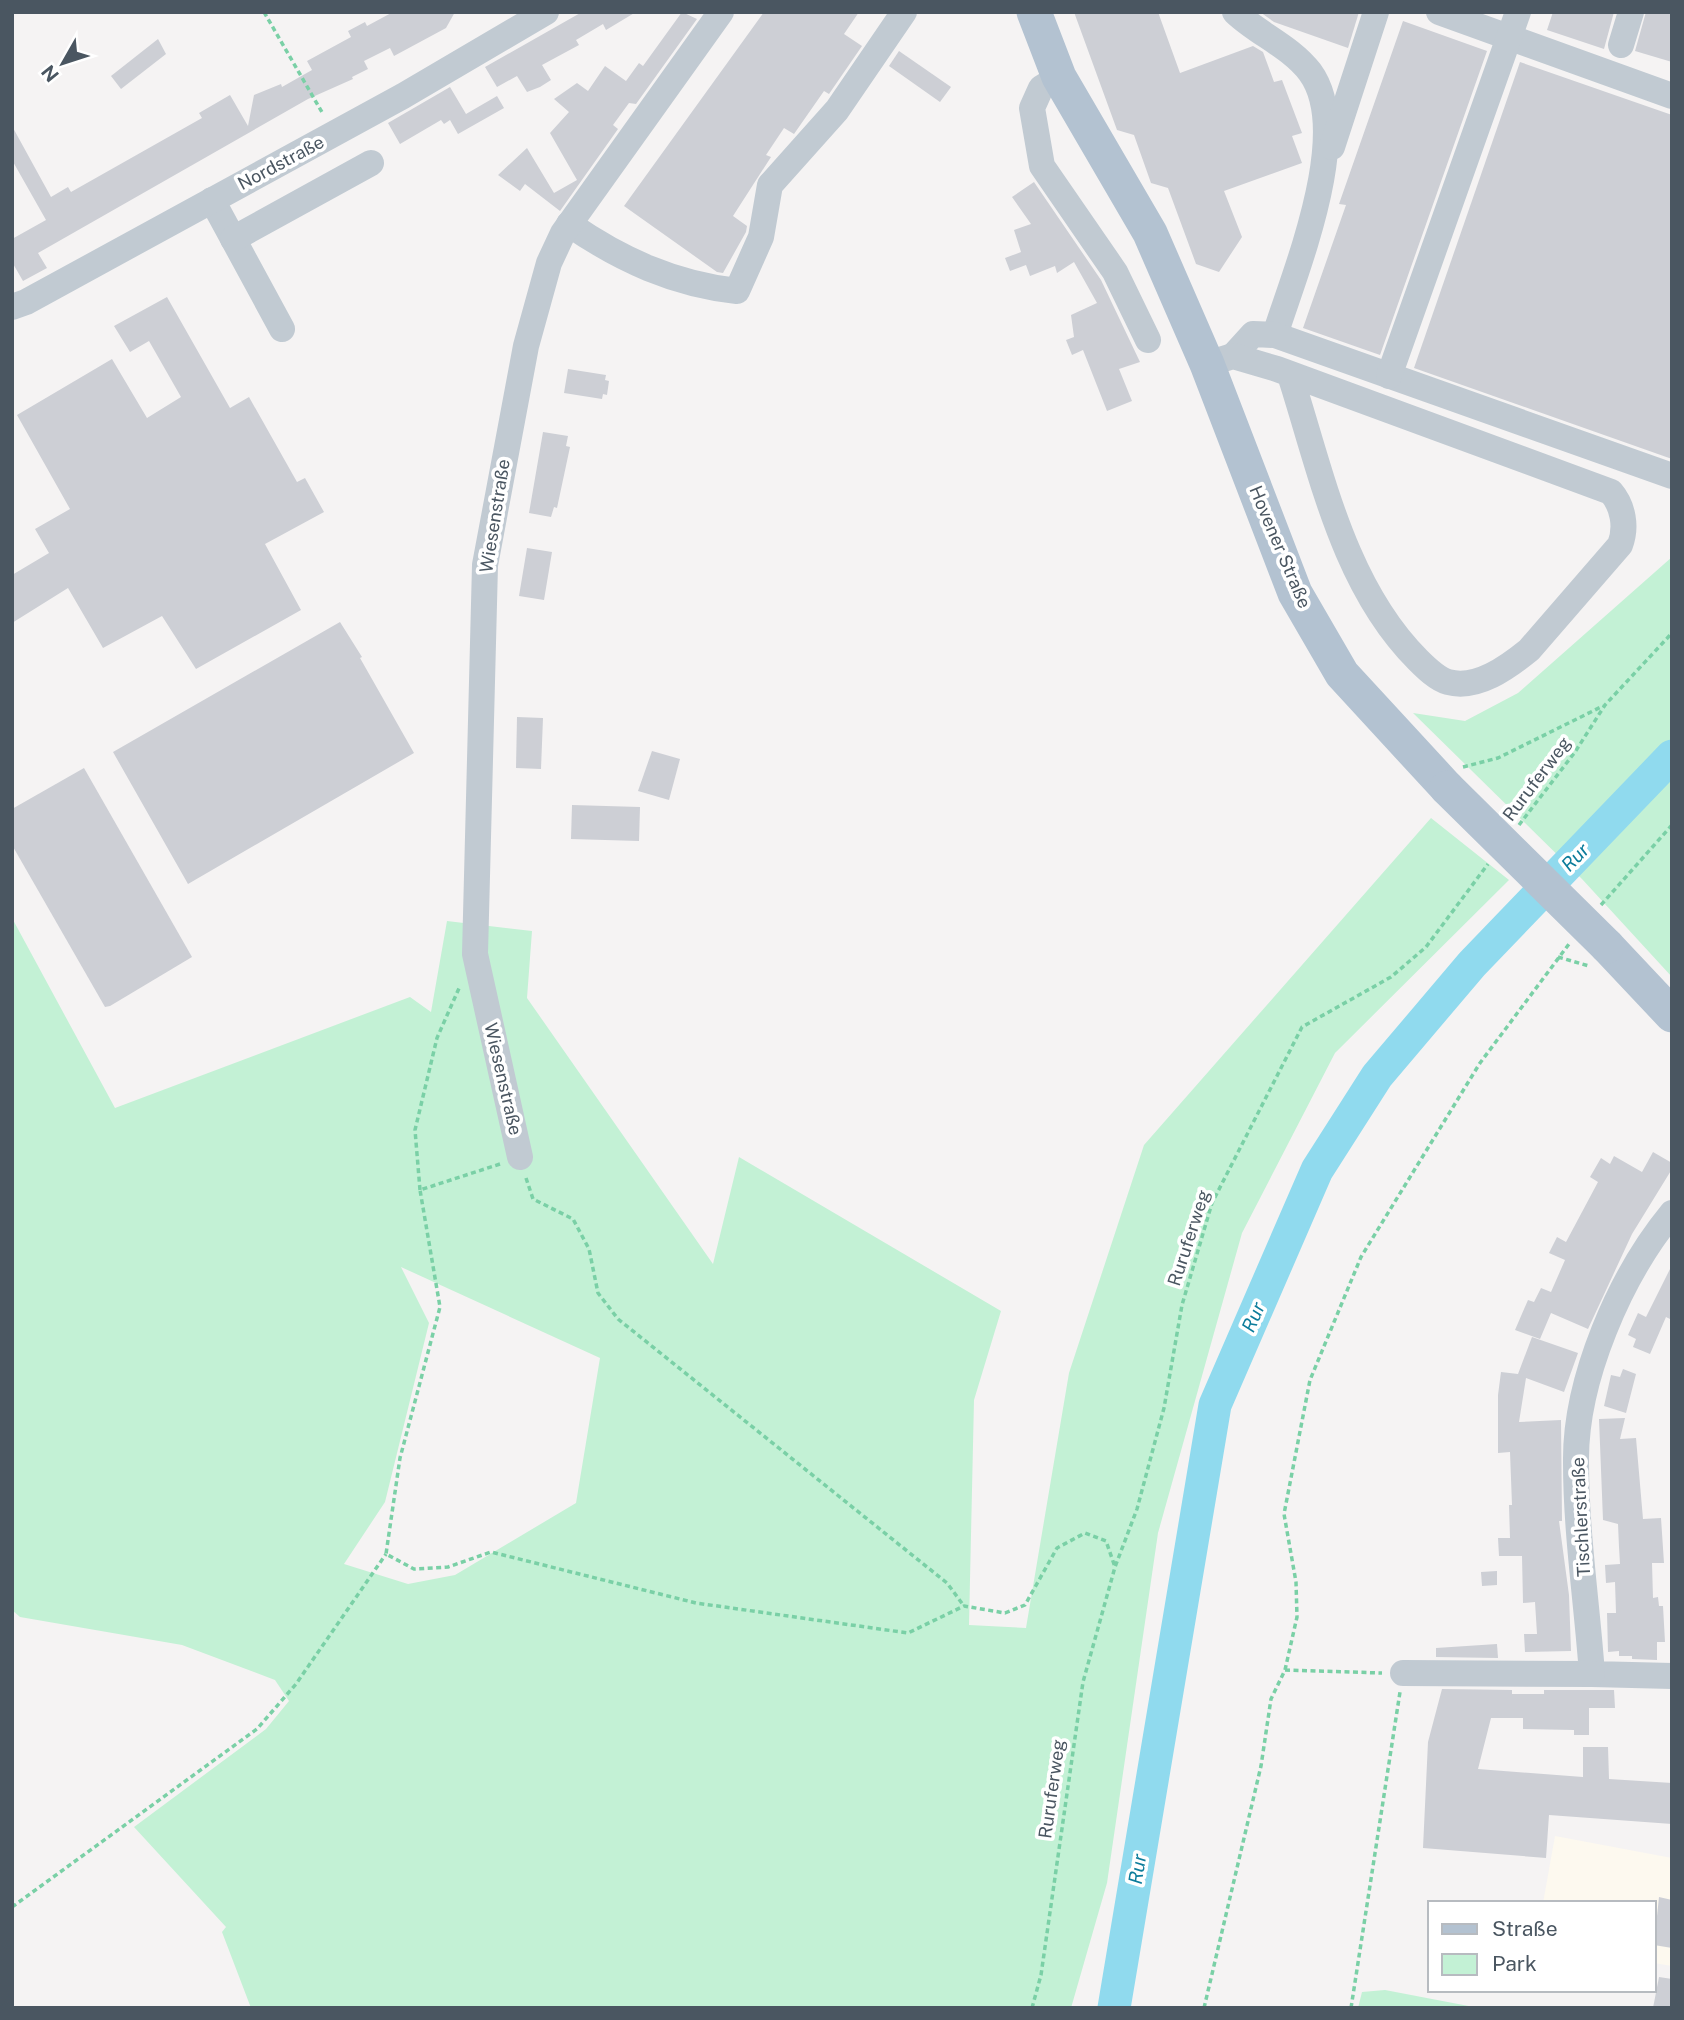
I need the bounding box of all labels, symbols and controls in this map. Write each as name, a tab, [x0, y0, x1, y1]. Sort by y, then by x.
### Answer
north arrow	[28, 28, 98, 98]
text: N	[37, 61, 63, 86]
street label: Nordstraße	[234, 131, 327, 194]
street label: Wiesenstraße	[475, 458, 514, 574]
street label: Hovener Straße	[1245, 482, 1316, 611]
street label: Ruruferweg	[1498, 733, 1575, 825]
water label: Rur	[1557, 838, 1594, 876]
street label: Wiesenstraße	[480, 1021, 527, 1137]
street label: Ruruferweg	[1163, 1187, 1214, 1289]
water label: Rur	[1237, 1298, 1270, 1335]
street label: Tischlerstraße	[1567, 1457, 1594, 1577]
street label: Ruruferweg	[1034, 1738, 1069, 1840]
water label: Rur	[1124, 1852, 1150, 1886]
legend	[1428, 1901, 1656, 1992]
text: Straße	[1492, 1916, 1558, 1941]
text: Park	[1492, 1951, 1537, 1976]

